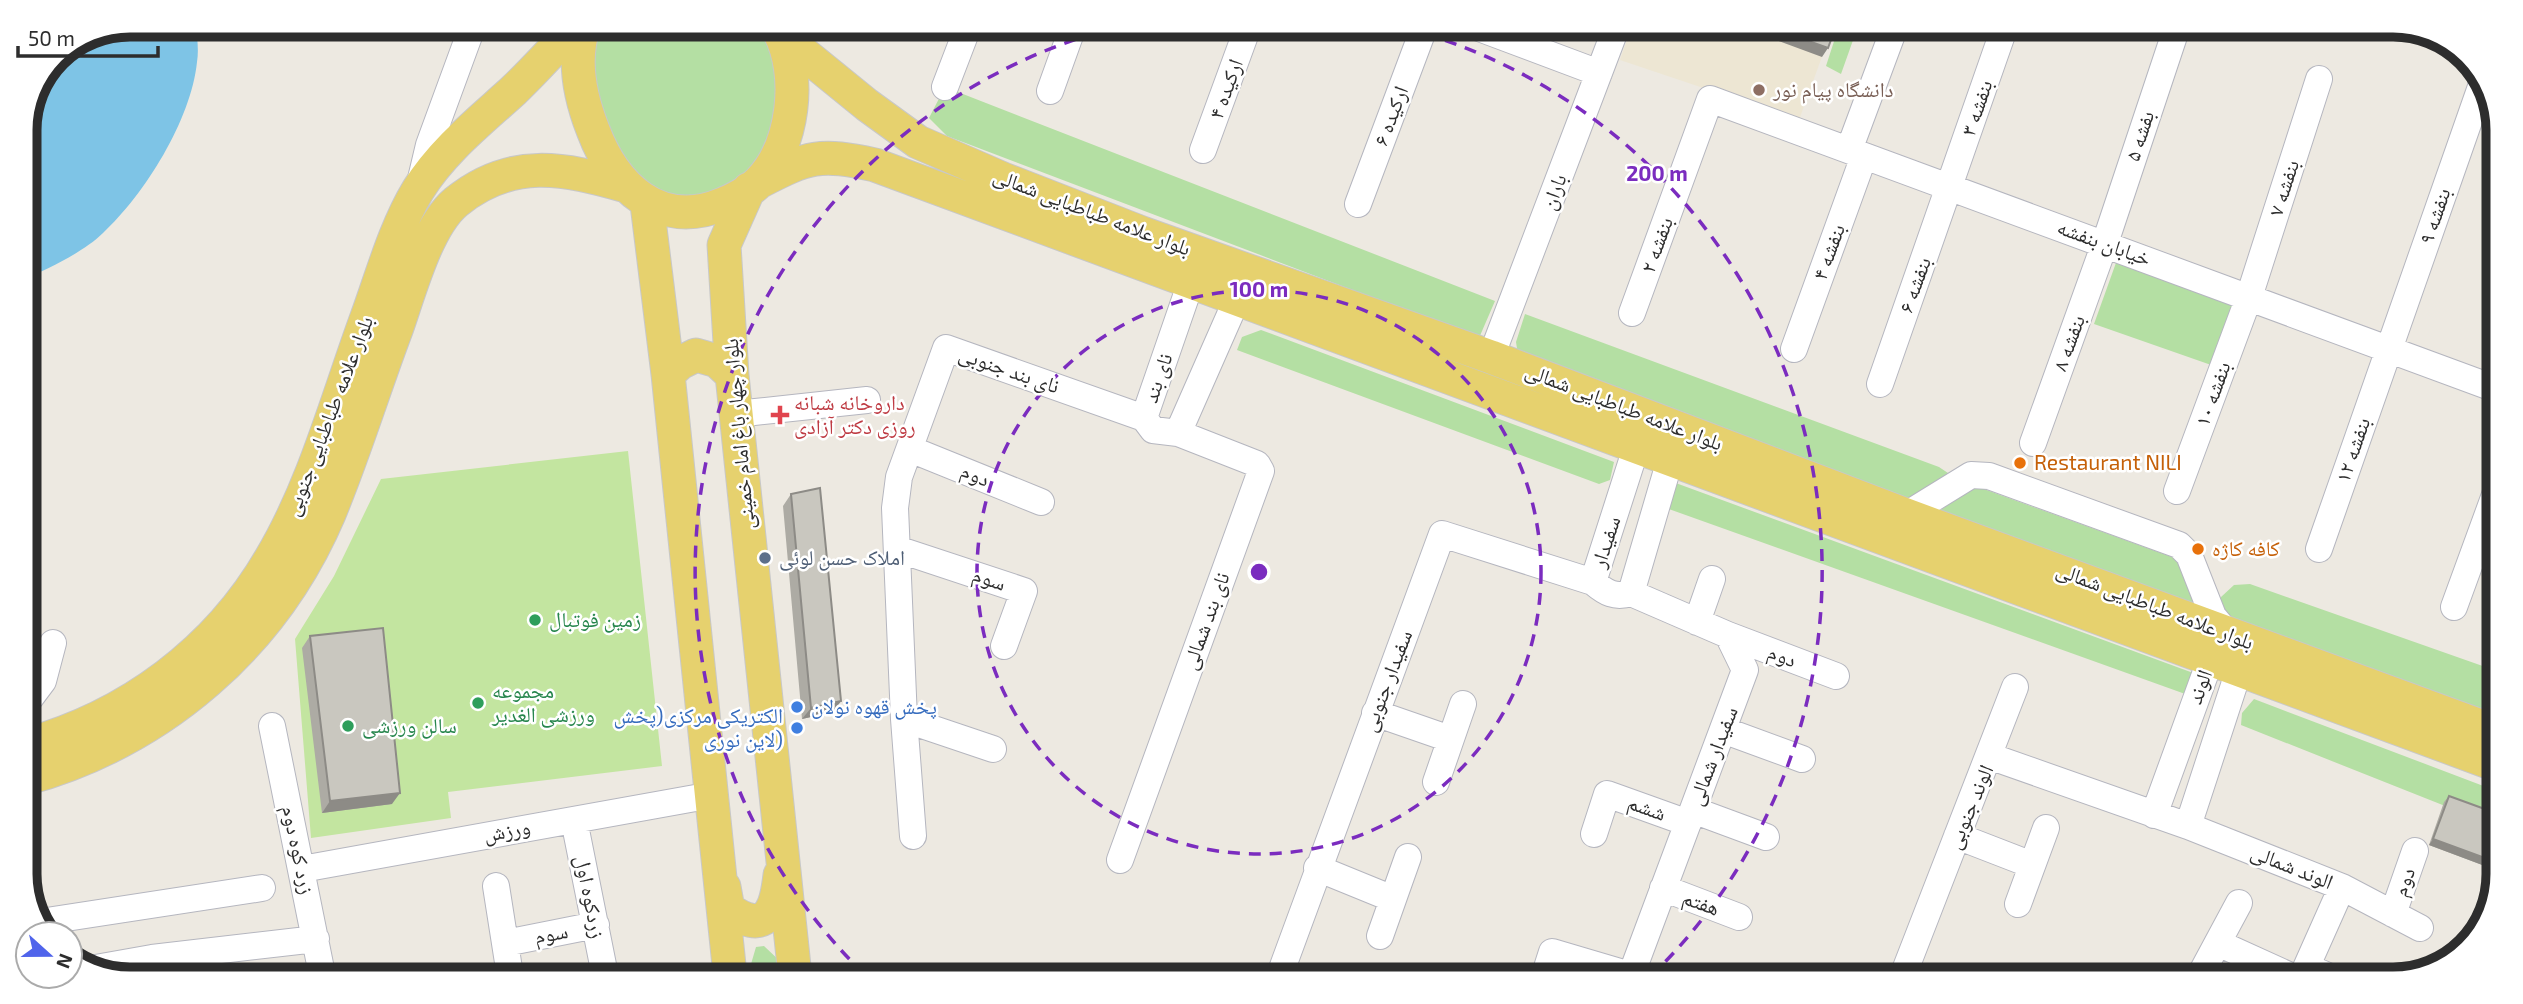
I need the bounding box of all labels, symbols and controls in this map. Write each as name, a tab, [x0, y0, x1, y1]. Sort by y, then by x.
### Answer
scale bar	[18, 14, 158, 58]
text: 50 m	[28, 25, 75, 50]
street label: ارکیده ۴	[1202, 55, 1247, 122]
place label: دانشگاه پیام نور	[1772, 76, 1893, 104]
street label: بنفشه ۳	[1954, 76, 1997, 139]
street label: ارکیده ۶	[1367, 82, 1413, 149]
marker: دانشگاه پیام نور	[1751, 82, 1767, 98]
street label: بفشه ۵	[2119, 107, 2159, 164]
street label: بنفشه ۷	[2262, 156, 2304, 219]
text: 200 m	[1626, 160, 1688, 185]
street label: بلوار علامه طباطبایی شمالی	[990, 161, 1195, 262]
street label: باران	[1534, 170, 1572, 213]
street label: بنفشه ۹	[2412, 184, 2455, 247]
street label: بنفشه ۲	[1634, 213, 1678, 276]
street label: خیابان بنفشه	[2054, 213, 2155, 271]
street label: بنفشه ۴	[1806, 220, 1850, 283]
street label: بنفشه ۶	[1892, 253, 1936, 316]
text: 100 m	[1230, 276, 1288, 301]
street label: بنفشه ۸	[2046, 311, 2090, 374]
street label: بلوار علامه طباطبایی جنوبی	[278, 312, 379, 520]
street label: بلوار چهار باغ امام خمینی	[717, 337, 761, 531]
street label: نای بند جنوبی	[955, 340, 1063, 399]
street label: نای بند	[1137, 350, 1178, 406]
street label: بلوار علامه طباطبایی شمالی	[1522, 356, 1727, 457]
street label: بنفشه ۱۰	[2188, 358, 2235, 429]
place label: داروخانه شبانه روزی دکتر آزادی	[794, 389, 916, 439]
marker: داروخانه شبانه روزی دکتر آزادی	[772, 407, 788, 423]
street label: بنفشه ۱۲	[2329, 414, 2375, 485]
place label: Restaurant NILI	[2034, 449, 2182, 474]
marker: Restaurant NILI	[2012, 455, 2028, 471]
street label: دوم	[956, 457, 994, 493]
street label: سفیدار	[1584, 513, 1625, 571]
place label: کافه کاژه	[2212, 535, 2280, 560]
marker: کافه کاژه	[2190, 541, 2206, 557]
place label: املاک حسن لوئی	[779, 544, 905, 571]
marker: املاک حسن لوئی	[757, 550, 773, 566]
street label: بلوار علامه طباطبایی شمالی	[2053, 555, 2258, 656]
street label: سوم	[969, 560, 1009, 598]
centre of rings	[1247, 560, 1271, 584]
street label: نای بند شمالی	[1175, 568, 1236, 673]
place label: زمین فوتبال	[549, 606, 641, 633]
marker: زمین فوتبال	[527, 612, 543, 628]
street label: سفیدار جنوبی	[1355, 626, 1418, 735]
street label: دوم	[1764, 638, 1800, 674]
street label: الوند	[2181, 666, 2216, 707]
place label: مجموعه ورزشی الغدیر	[491, 677, 595, 728]
place label: پخش قهوه نولان	[811, 693, 937, 720]
marker: مجموعه ورزشی الغدیر	[470, 695, 486, 711]
marker: پخش قهوه نولان	[789, 699, 805, 715]
place label: الکتریکی مرکزی(پخش لاین نوری)	[614, 702, 783, 753]
street label: سفیدار شمالی	[1681, 702, 1744, 809]
place label: سالن ورزشی	[362, 712, 457, 739]
marker: سالن ورزشی	[340, 718, 356, 734]
marker: الکتریکی مرکزی(پخش لاین نوری)	[789, 720, 805, 736]
street label: الوند جنوبی	[1940, 760, 1999, 853]
street label: ششم	[1624, 788, 1670, 828]
street label: زرد کوه دوم	[275, 803, 321, 897]
street label: ورزش	[481, 813, 533, 848]
street label: الوند شمالی	[2247, 838, 2337, 895]
street label: زردکوه اول	[570, 853, 612, 941]
street label: دوم	[2386, 864, 2422, 900]
street label: هفتم	[1679, 883, 1723, 923]
street label: سوم	[532, 917, 570, 951]
north arrow	[14, 920, 84, 990]
text: N	[52, 951, 79, 972]

